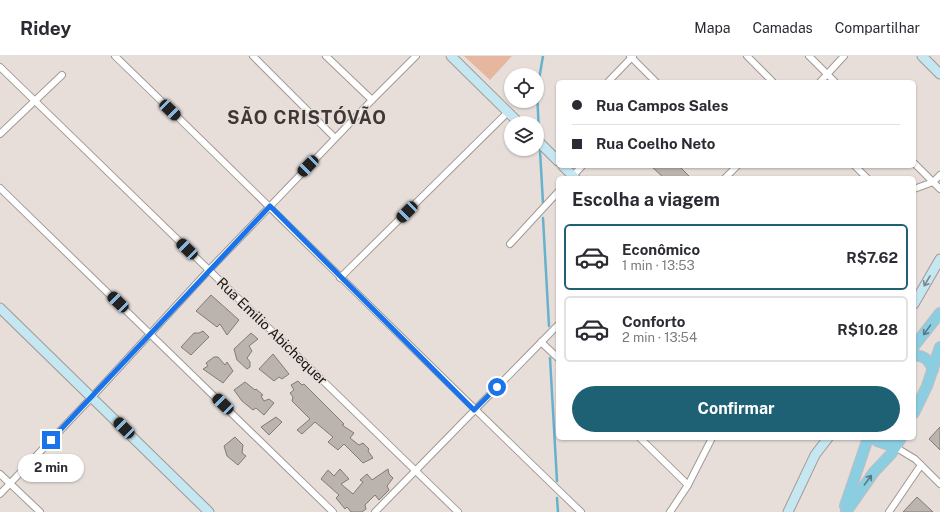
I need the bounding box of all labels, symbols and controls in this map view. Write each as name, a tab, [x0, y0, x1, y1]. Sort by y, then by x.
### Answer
text: Ridey	[20, 17, 71, 39]
text: Mapa	[694, 20, 730, 36]
text: Camadas	[752, 20, 813, 36]
text: Compartilhar	[835, 20, 920, 36]
map controls	[504, 68, 544, 156]
button: locate	[504, 68, 544, 108]
car	[157, 97, 183, 123]
text: Rua Campos Sales	[596, 97, 728, 114]
district label: SÃO CRISTÓVÃO	[227, 106, 387, 128]
button: layers	[504, 116, 544, 156]
text: Rua Coelho Neto	[596, 135, 716, 152]
car	[295, 153, 321, 179]
text: Escolha a viagem	[572, 189, 720, 210]
car	[394, 199, 420, 225]
car	[174, 236, 200, 262]
icon: car	[574, 239, 610, 275]
text: Econômico	[622, 241, 700, 258]
text: R$7.62	[846, 249, 898, 266]
text: 1 min · 13:53	[622, 258, 695, 273]
street label: Rua Emilio Abichequer	[214, 274, 330, 388]
one-way arrow	[923, 275, 930, 287]
car	[105, 289, 131, 315]
icon: car	[574, 311, 610, 347]
text: Conforto	[622, 313, 685, 330]
text: R$10.28	[837, 321, 898, 338]
one-way arrow	[923, 324, 932, 335]
text: 2 min · 13:54	[622, 330, 697, 345]
route start	[488, 378, 506, 396]
button: Confirmar	[572, 386, 900, 432]
car	[210, 391, 236, 417]
car	[111, 415, 137, 441]
route end	[42, 431, 60, 449]
callout: 2 min	[18, 454, 84, 482]
text: 2 min	[34, 460, 68, 475]
one-way arrow	[864, 475, 872, 486]

